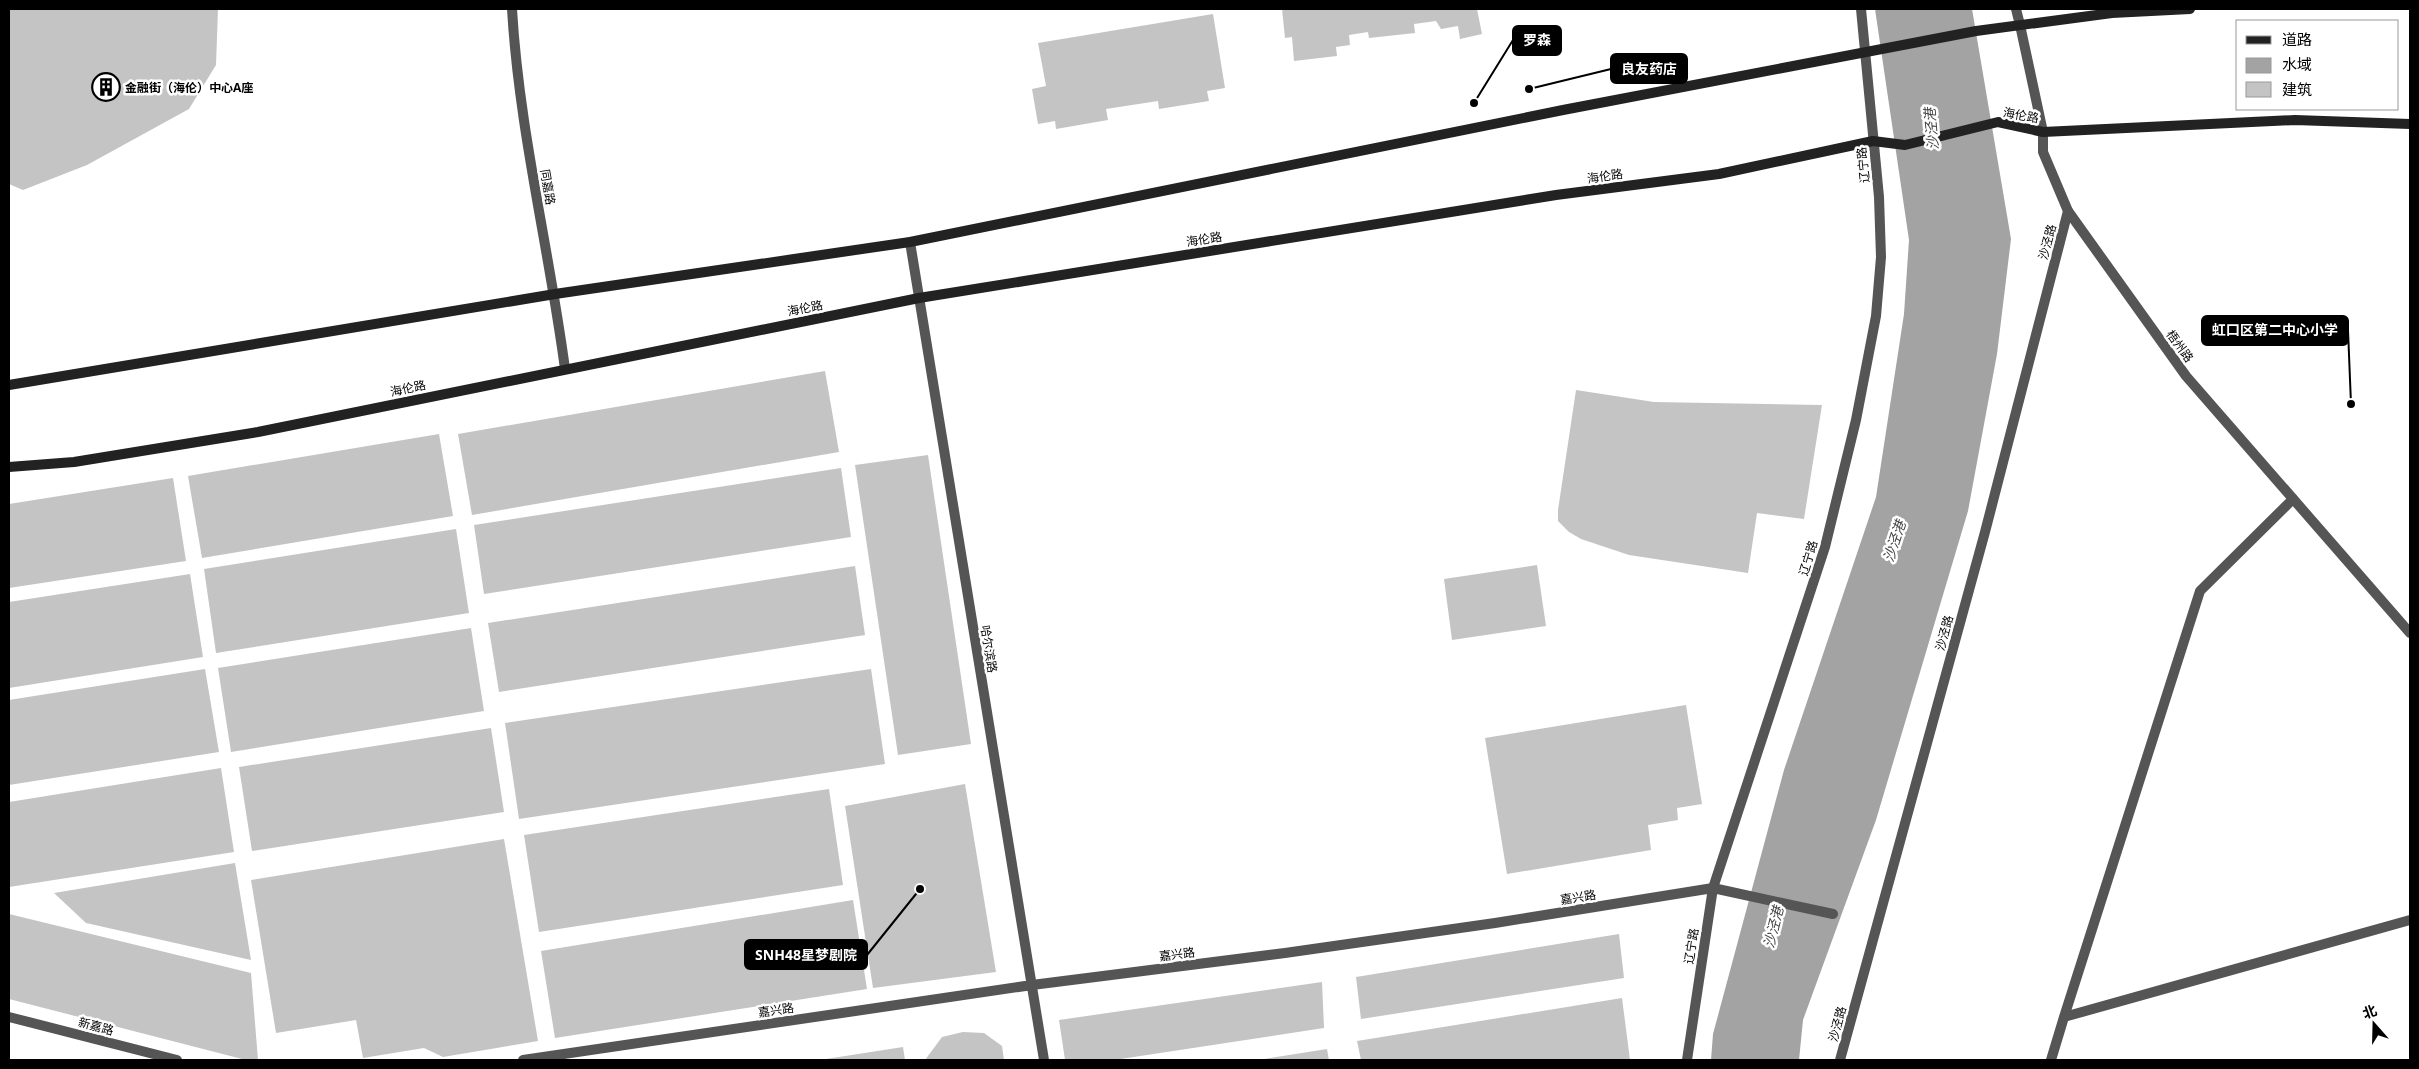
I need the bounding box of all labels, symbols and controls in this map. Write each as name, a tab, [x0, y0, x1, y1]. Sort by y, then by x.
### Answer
legend	[2236, 20, 2399, 110]
callout: 罗森	[1513, 26, 1561, 55]
text: 道路	[2282, 29, 2312, 49]
text: 罗森	[1523, 30, 1551, 49]
callout: 良友药店	[1611, 54, 1687, 83]
text: 水域	[2282, 54, 2312, 74]
text: 良友药店	[1621, 59, 1677, 78]
building icon: 金融街（海伦）中心A座	[91, 72, 121, 102]
place label: 金融街（海伦）中心A座	[125, 79, 253, 96]
text: 建筑	[2282, 79, 2312, 99]
street label: 海伦路	[2002, 104, 2040, 126]
water label: 沙泾港	[1920, 105, 1942, 151]
street label: 辽宁路	[1853, 146, 1873, 184]
street label: 海伦路	[1586, 165, 1624, 187]
street label: 同嘉路	[537, 168, 559, 206]
street label: 沙泾路	[2034, 222, 2060, 262]
street label: 海伦路	[1185, 228, 1223, 250]
street label: 海伦路	[786, 296, 824, 320]
callout: 虹口区第二中心小学	[2202, 316, 2348, 345]
text: 虹口区第二中心小学	[2212, 320, 2338, 339]
street label: 梧州路	[2163, 326, 2197, 366]
street label: 海伦路	[389, 376, 427, 400]
water label: 沙泾港	[1878, 516, 1910, 564]
street label: 辽宁路	[1795, 538, 1821, 578]
street label: 沙泾路	[1931, 613, 1957, 653]
street label: 哈尔滨路	[977, 624, 1001, 674]
street label: 嘉兴路	[1559, 886, 1597, 908]
water label: 沙泾港	[1759, 902, 1788, 950]
street label: 辽宁路	[1680, 927, 1702, 965]
callout: SNH48星梦剧院	[745, 940, 867, 969]
street label: 嘉兴路	[1158, 943, 1196, 965]
text: SNH48星梦剧院	[755, 945, 857, 964]
street label: 嘉兴路	[757, 999, 795, 1021]
north arrow	[2349, 999, 2399, 1049]
text: 北	[2360, 1000, 2379, 1023]
street label: 沙泾路	[1824, 1004, 1850, 1044]
street label: 新嘉路	[76, 1013, 116, 1039]

